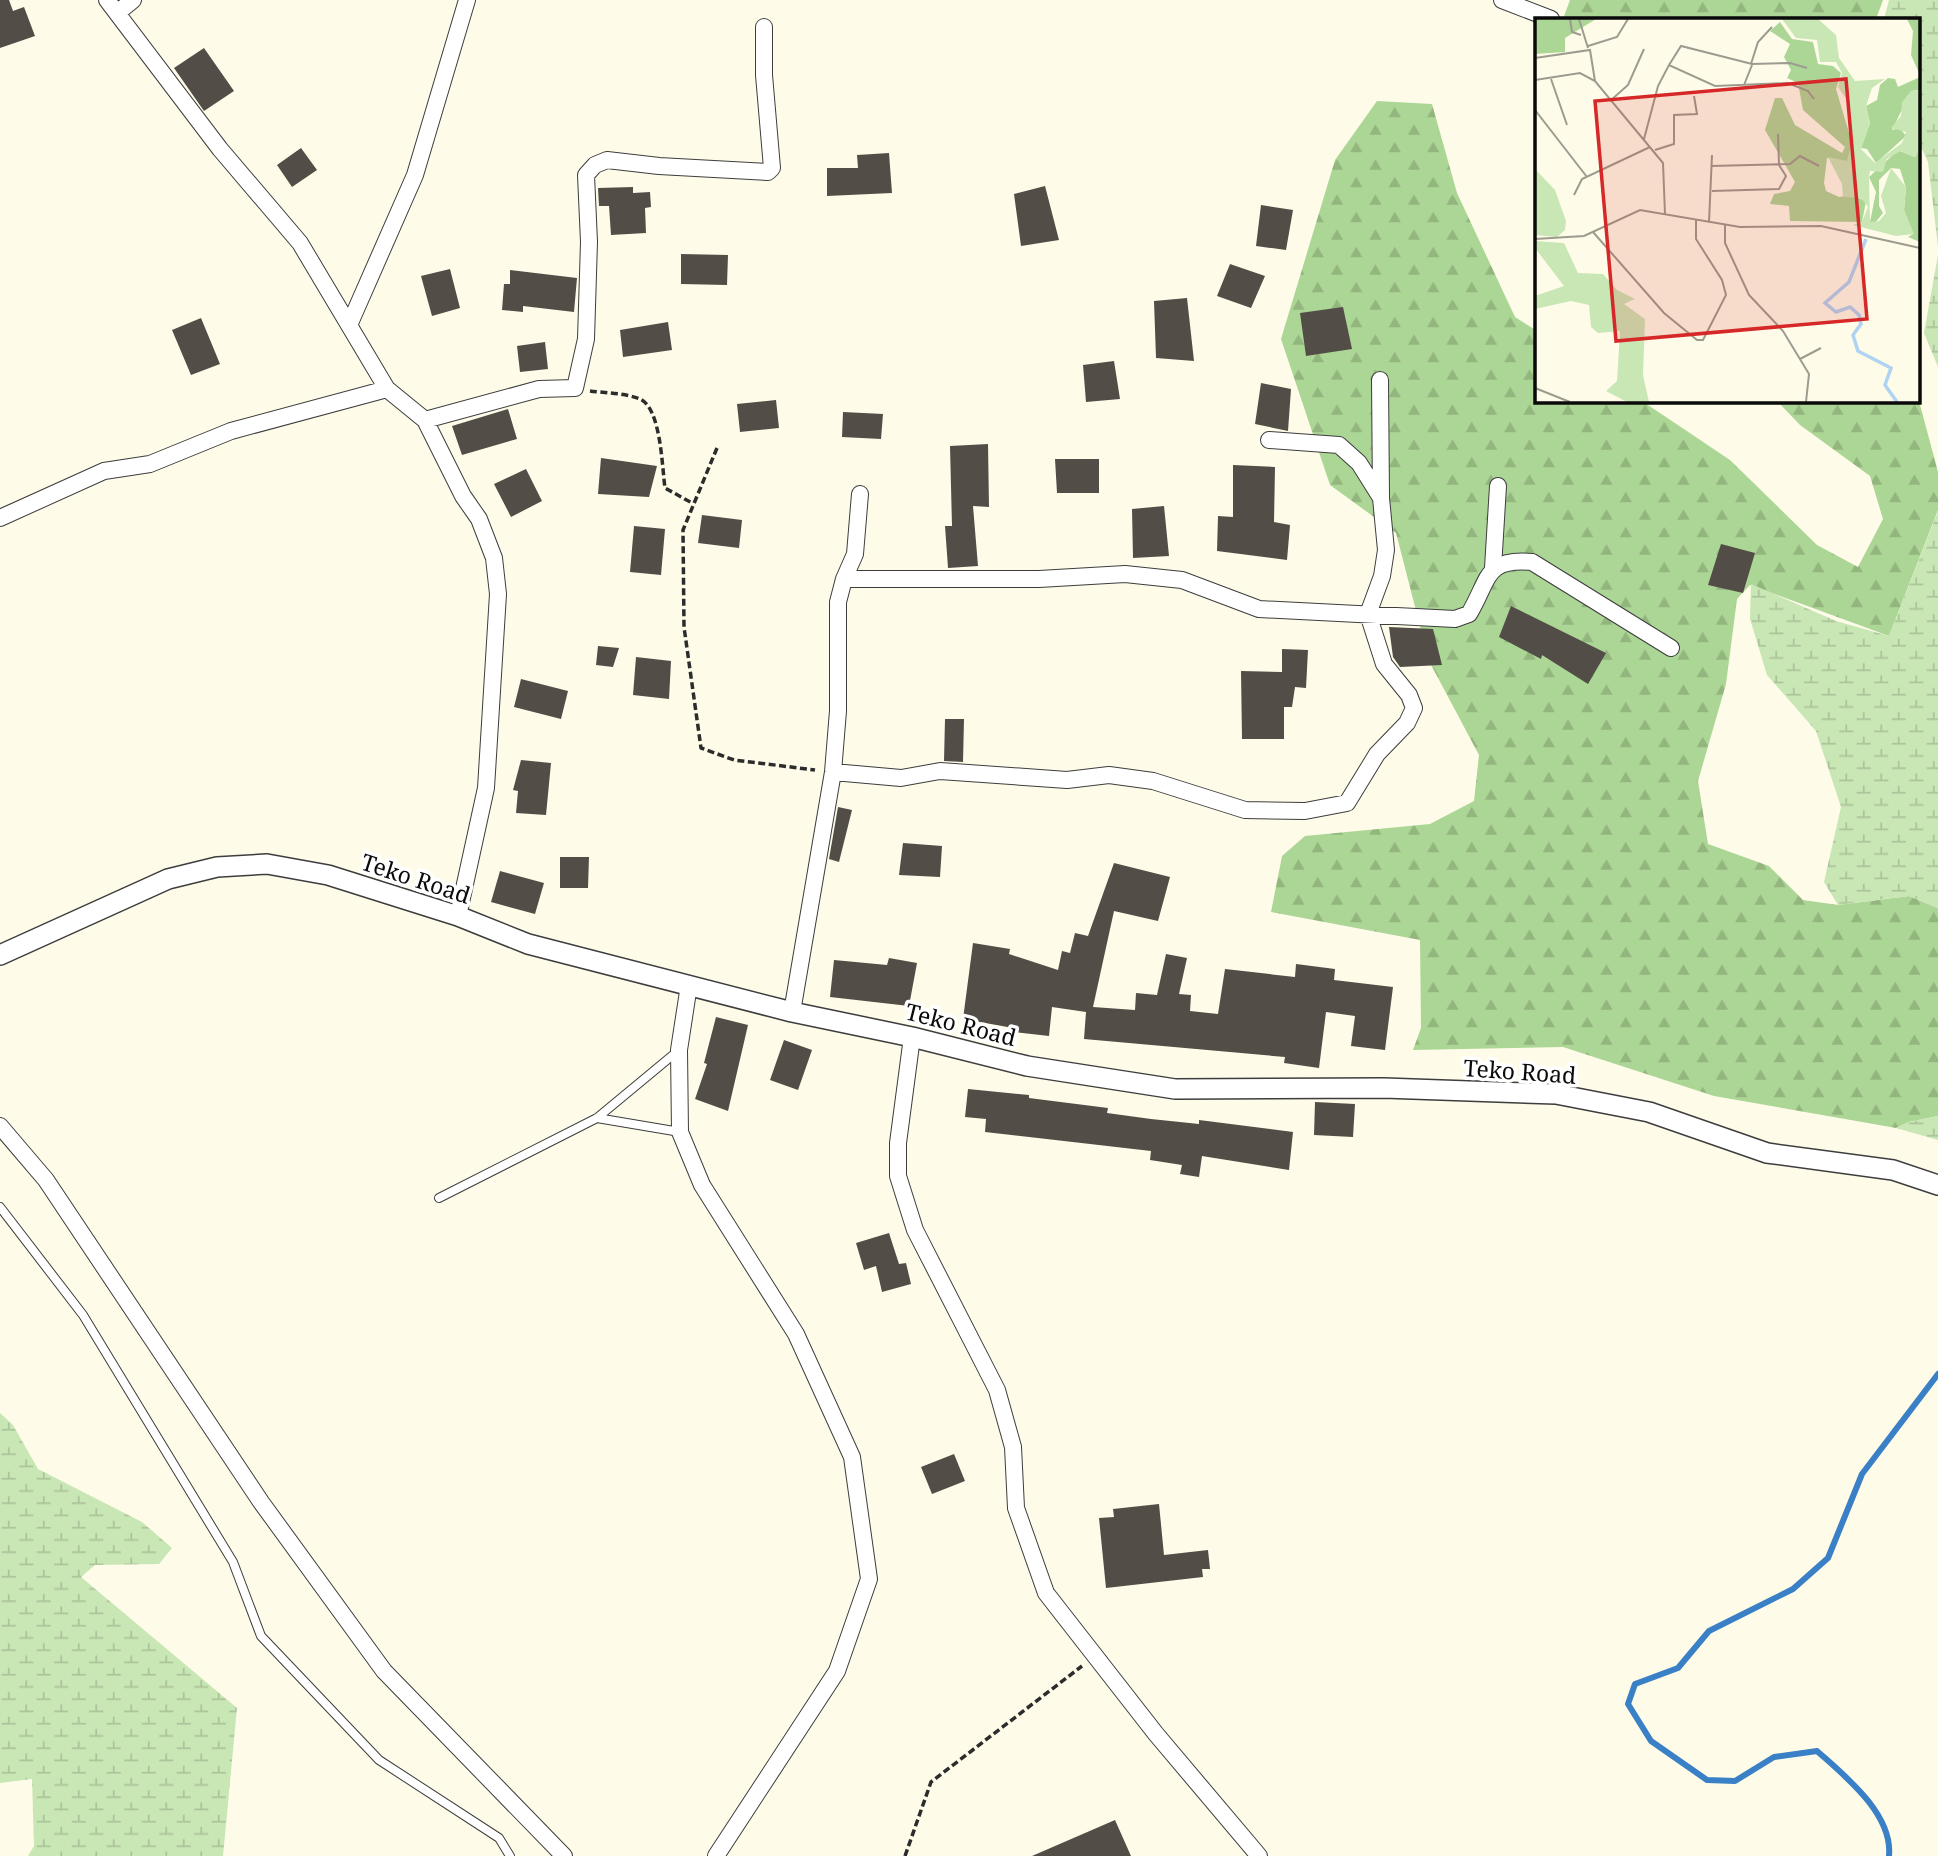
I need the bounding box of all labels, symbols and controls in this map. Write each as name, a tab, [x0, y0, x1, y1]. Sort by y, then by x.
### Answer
inset map	[1535, 18, 1920, 402]
street label: Teko Road	[357, 845, 475, 911]
street label: Teko Road	[902, 995, 1020, 1053]
street label: Teko Road	[1463, 1051, 1577, 1091]

